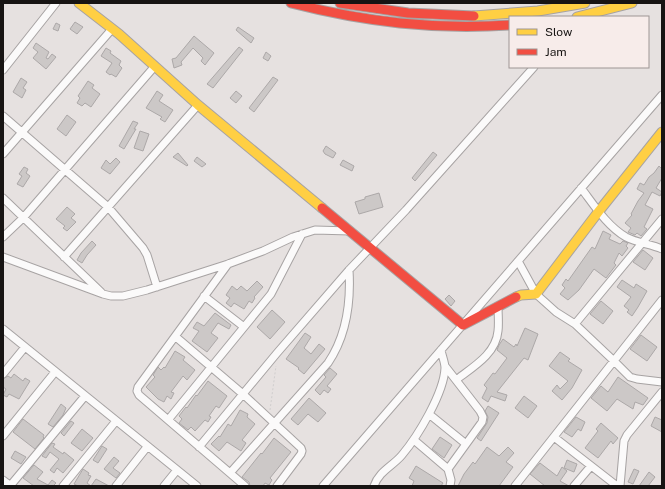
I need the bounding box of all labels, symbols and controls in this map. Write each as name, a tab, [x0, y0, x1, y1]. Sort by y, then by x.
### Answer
legend	[509, 16, 649, 68]
text: Slow	[545, 25, 573, 39]
text: Jam	[545, 45, 567, 59]

